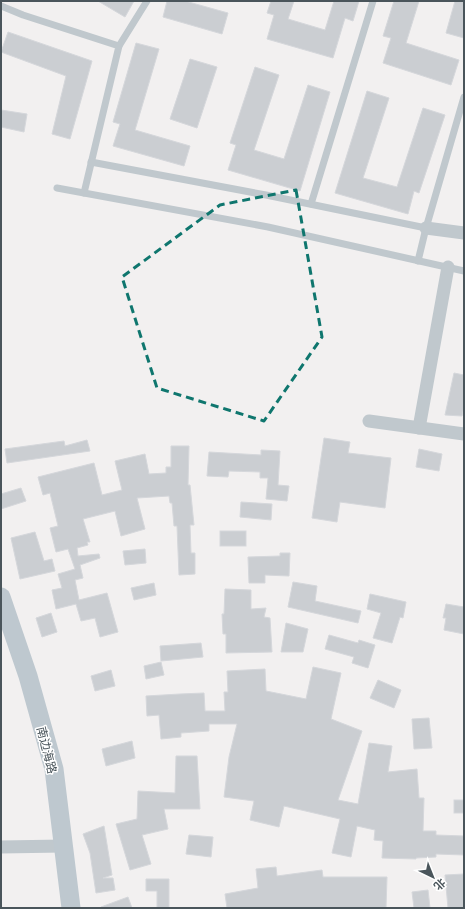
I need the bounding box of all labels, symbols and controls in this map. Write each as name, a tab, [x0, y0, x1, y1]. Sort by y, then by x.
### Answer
street label: 南边海路	[33, 725, 61, 775]
north arrow	[413, 857, 453, 897]
text: 北	[430, 875, 449, 894]

